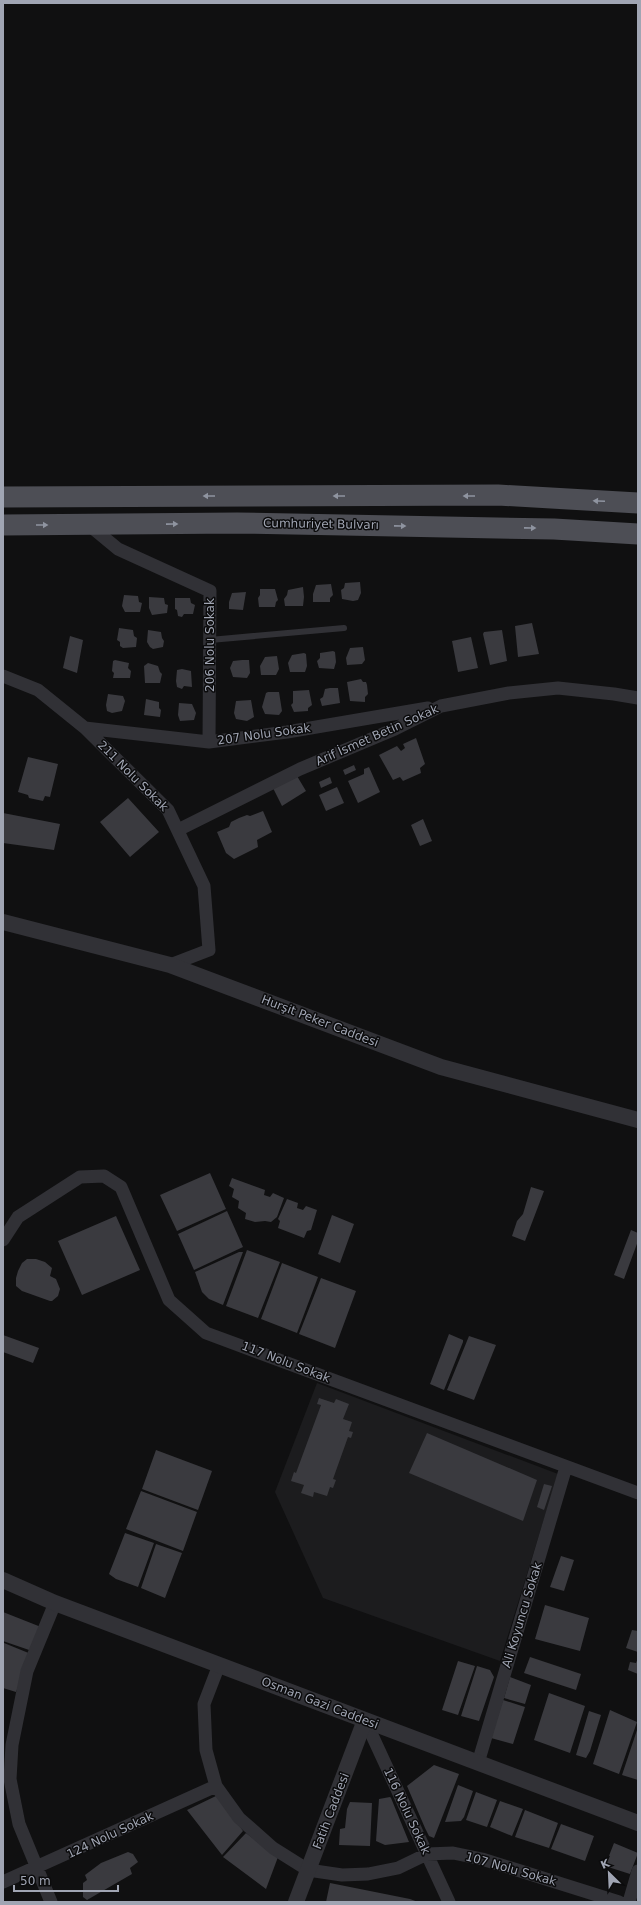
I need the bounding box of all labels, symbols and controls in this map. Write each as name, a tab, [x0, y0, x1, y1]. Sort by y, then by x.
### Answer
one-way arrow	[202, 493, 215, 499]
one-way arrow	[332, 493, 345, 499]
one-way arrow	[462, 493, 475, 499]
one-way arrow	[592, 498, 605, 504]
street label: Cumhuriyet Bulvarı	[263, 516, 379, 532]
one-way arrow	[166, 521, 179, 527]
one-way arrow	[36, 522, 49, 528]
one-way arrow	[394, 523, 407, 529]
one-way arrow	[524, 525, 536, 532]
street label: 206 Nolu Sokak	[203, 598, 217, 692]
street label: Arif İsmet Betin Sokak	[313, 701, 441, 768]
street label: 207 Nolu Sokak	[217, 721, 311, 747]
street label: 211 Nolu Sokak	[95, 738, 171, 814]
street label: Hurşit Peker Caddesi	[259, 992, 381, 1050]
street label: 117 Nolu Sokak	[240, 1339, 332, 1385]
street label: Ali Koyuncu Sokak	[499, 1560, 545, 1669]
street label: Osman Gazi Caddesi	[260, 1674, 380, 1732]
street label: 116 Nolu Sokak	[381, 1766, 433, 1857]
street label: Fatih Caddesi	[310, 1771, 352, 1851]
street label: 124 Nolu Sokak	[65, 1809, 156, 1861]
street label: 107 Nolu Sokak	[464, 1849, 558, 1889]
north arrow	[589, 1853, 629, 1893]
text: K	[599, 1856, 612, 1872]
scale bar	[14, 1867, 118, 1893]
text: 50 m	[20, 1874, 51, 1888]

